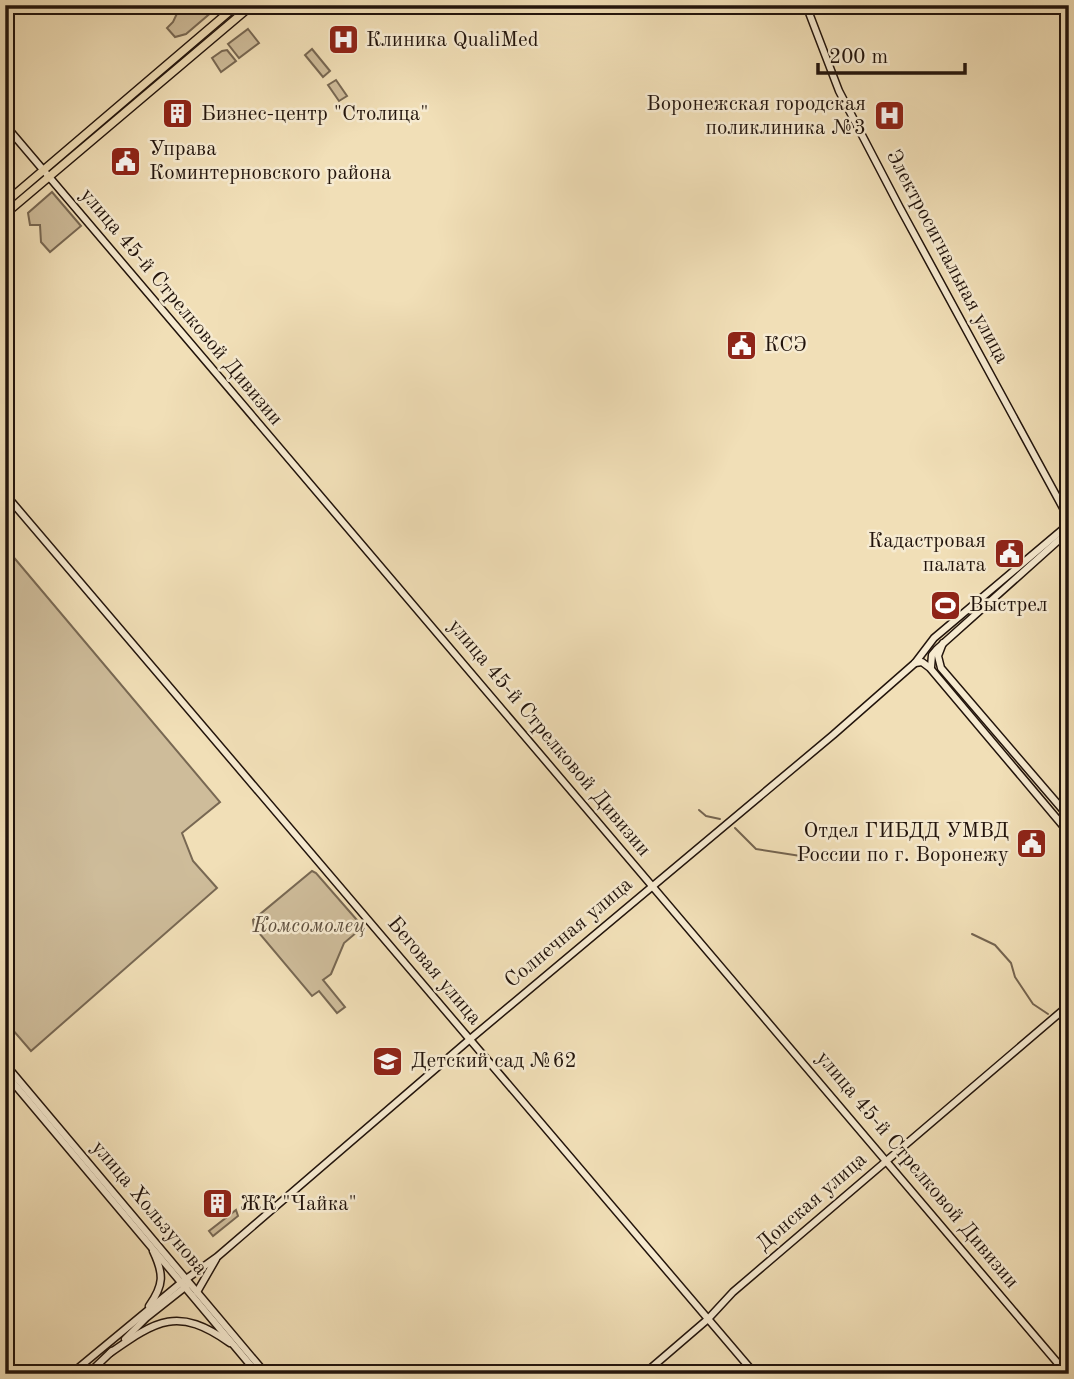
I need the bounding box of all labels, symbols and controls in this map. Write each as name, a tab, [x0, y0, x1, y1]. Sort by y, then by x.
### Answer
hospital icon: Клиника QualiMed	[326, 23, 360, 57]
place label: Клиника QualiMed	[366, 30, 539, 51]
scale bar	[818, 32, 965, 76]
text: 200 m	[829, 47, 888, 68]
place label: Воронежская городская поликлиника №3	[646, 94, 866, 139]
building icon: Бизнес-центр "Столица"	[161, 97, 195, 131]
hospital icon: Воронежская городская поликлиника №3	[872, 99, 906, 133]
place label: Бизнес-центр "Столица"	[201, 104, 428, 125]
place label: Управа Коминтерновского района	[149, 139, 391, 184]
public building icon: Управа Коминтерновского района	[109, 144, 143, 178]
street label: Электросигнальная улица	[882, 147, 1012, 367]
street label: улица 45-й Стрелковой Дивизии	[76, 184, 286, 430]
public building icon: КСЭ	[724, 328, 758, 362]
place label: КСЭ	[764, 335, 807, 356]
place label: Кадастровая палата	[868, 531, 986, 576]
public building icon: Кадастровая палата	[992, 536, 1026, 570]
sports icon: Выстрел	[929, 588, 963, 622]
place label: Выстрел	[969, 595, 1048, 616]
street label: улица 45-й Стрелковой Дивизии	[444, 615, 654, 861]
place label: Отдел ГИБДД УМВД России по г. Воронежу	[796, 821, 1009, 866]
public building icon: Отдел ГИБДД УМВД России по г. Воронежу	[1015, 826, 1049, 860]
street label: Солнечная улица	[501, 874, 637, 992]
street label: Беговая улица	[383, 913, 485, 1029]
park label: Комсомолец	[252, 916, 365, 937]
school or university icon: Детский сад №62	[371, 1044, 405, 1078]
street label: улица 45-й Стрелковой Дивизии	[812, 1047, 1022, 1293]
place label: Детский сад №62	[411, 1051, 577, 1072]
street label: улица Хользунова	[87, 1137, 211, 1279]
street label: Донская улица	[753, 1149, 871, 1255]
building icon: ЖК "Чайка"	[200, 1187, 234, 1221]
place label: ЖК "Чайка"	[240, 1194, 357, 1215]

